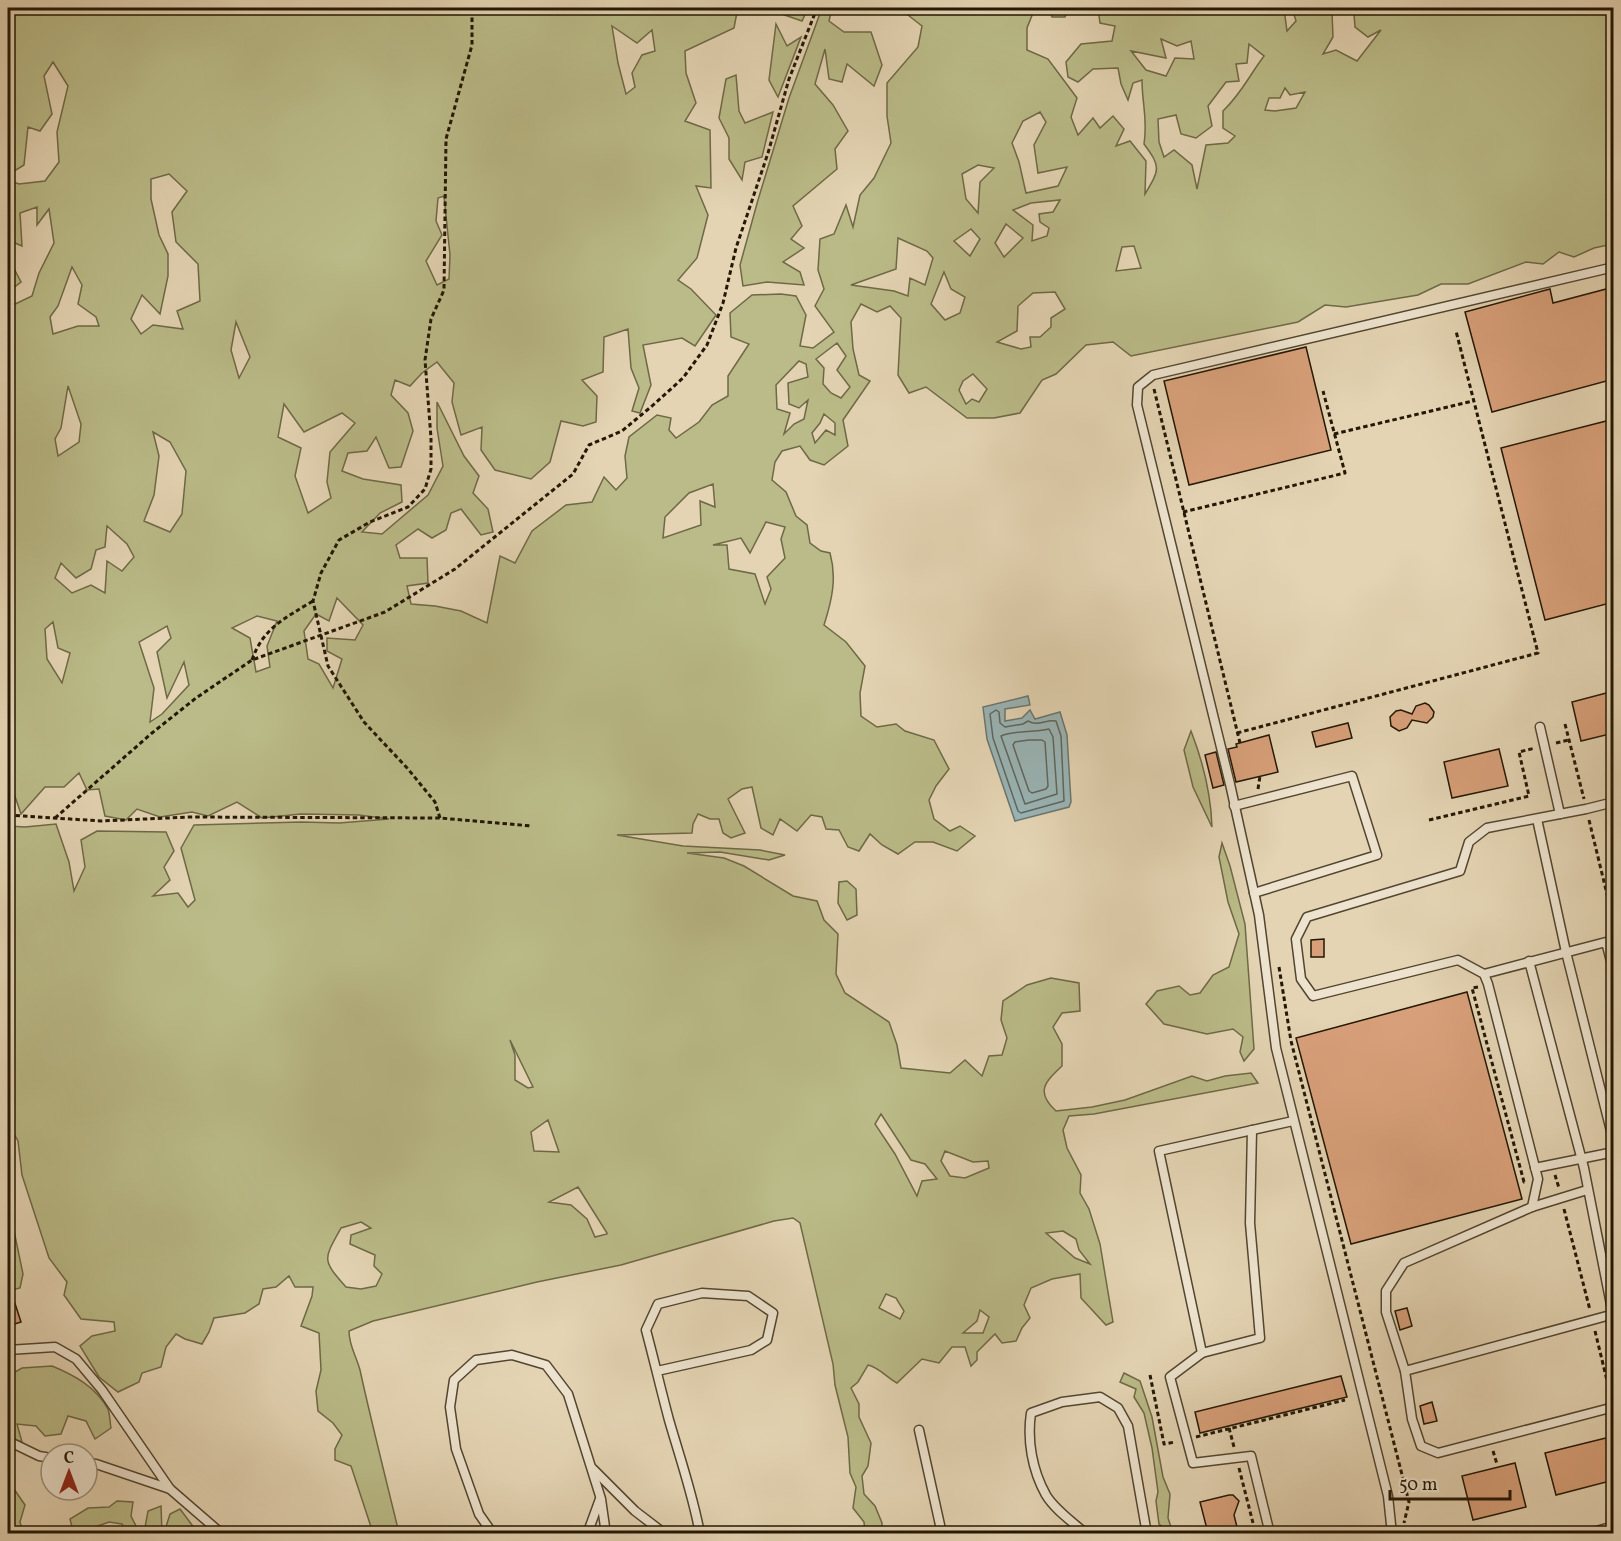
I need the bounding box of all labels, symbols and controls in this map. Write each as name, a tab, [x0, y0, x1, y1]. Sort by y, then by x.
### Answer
north arrow	[39, 1442, 99, 1502]
text: С	[64, 1448, 74, 1470]
scale bar	[1390, 1463, 1510, 1501]
text: 50 m	[1399, 1473, 1438, 1498]

